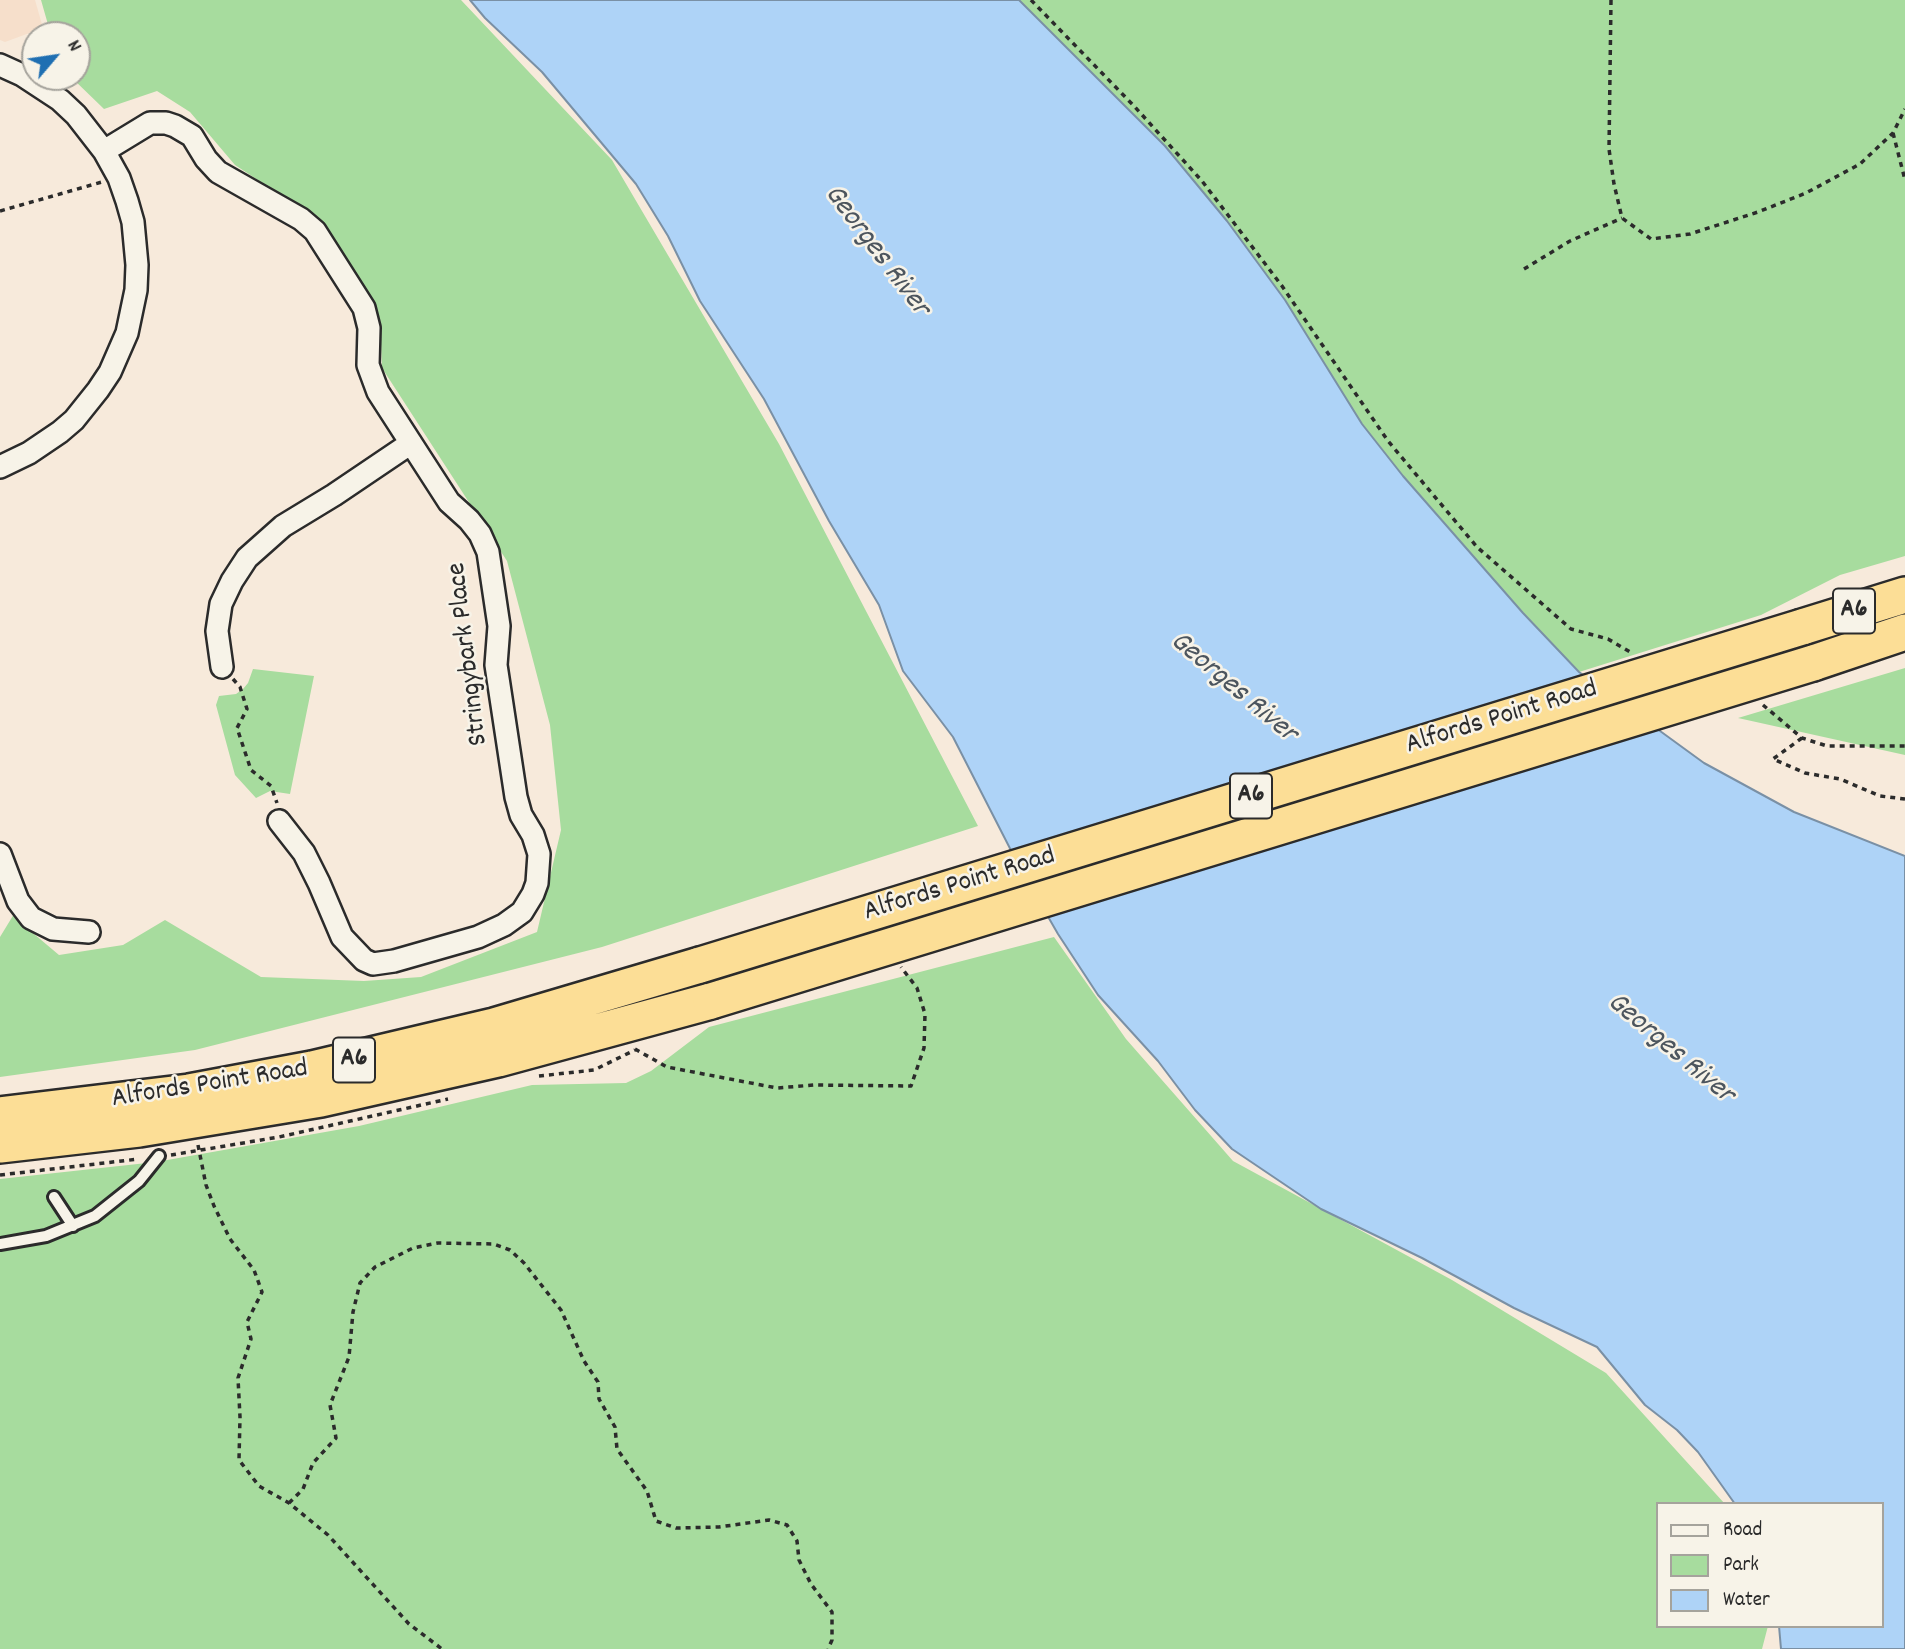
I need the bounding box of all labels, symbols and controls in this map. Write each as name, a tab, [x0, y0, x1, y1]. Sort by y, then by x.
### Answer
north arrow	[21, 21, 91, 91]
text: N	[59, 36, 87, 57]
water label: Georges River	[814, 179, 936, 325]
street label: Stringybark Place	[442, 560, 498, 748]
road number: A6	[1833, 589, 1875, 634]
water label: Georges River	[1161, 625, 1303, 753]
street label: Alfords Point Road	[1402, 674, 1602, 764]
road number: A6	[1230, 774, 1272, 818]
street label: Alfords Point Road	[860, 841, 1060, 931]
water label: Georges River	[1598, 986, 1740, 1114]
road number: A6	[333, 1037, 375, 1082]
street label: Alfords Point Road	[109, 1054, 311, 1118]
legend	[1657, 1502, 1884, 1628]
text: Road	[1723, 1516, 1762, 1546]
text: Park	[1723, 1551, 1759, 1581]
text: Water	[1723, 1586, 1770, 1616]

